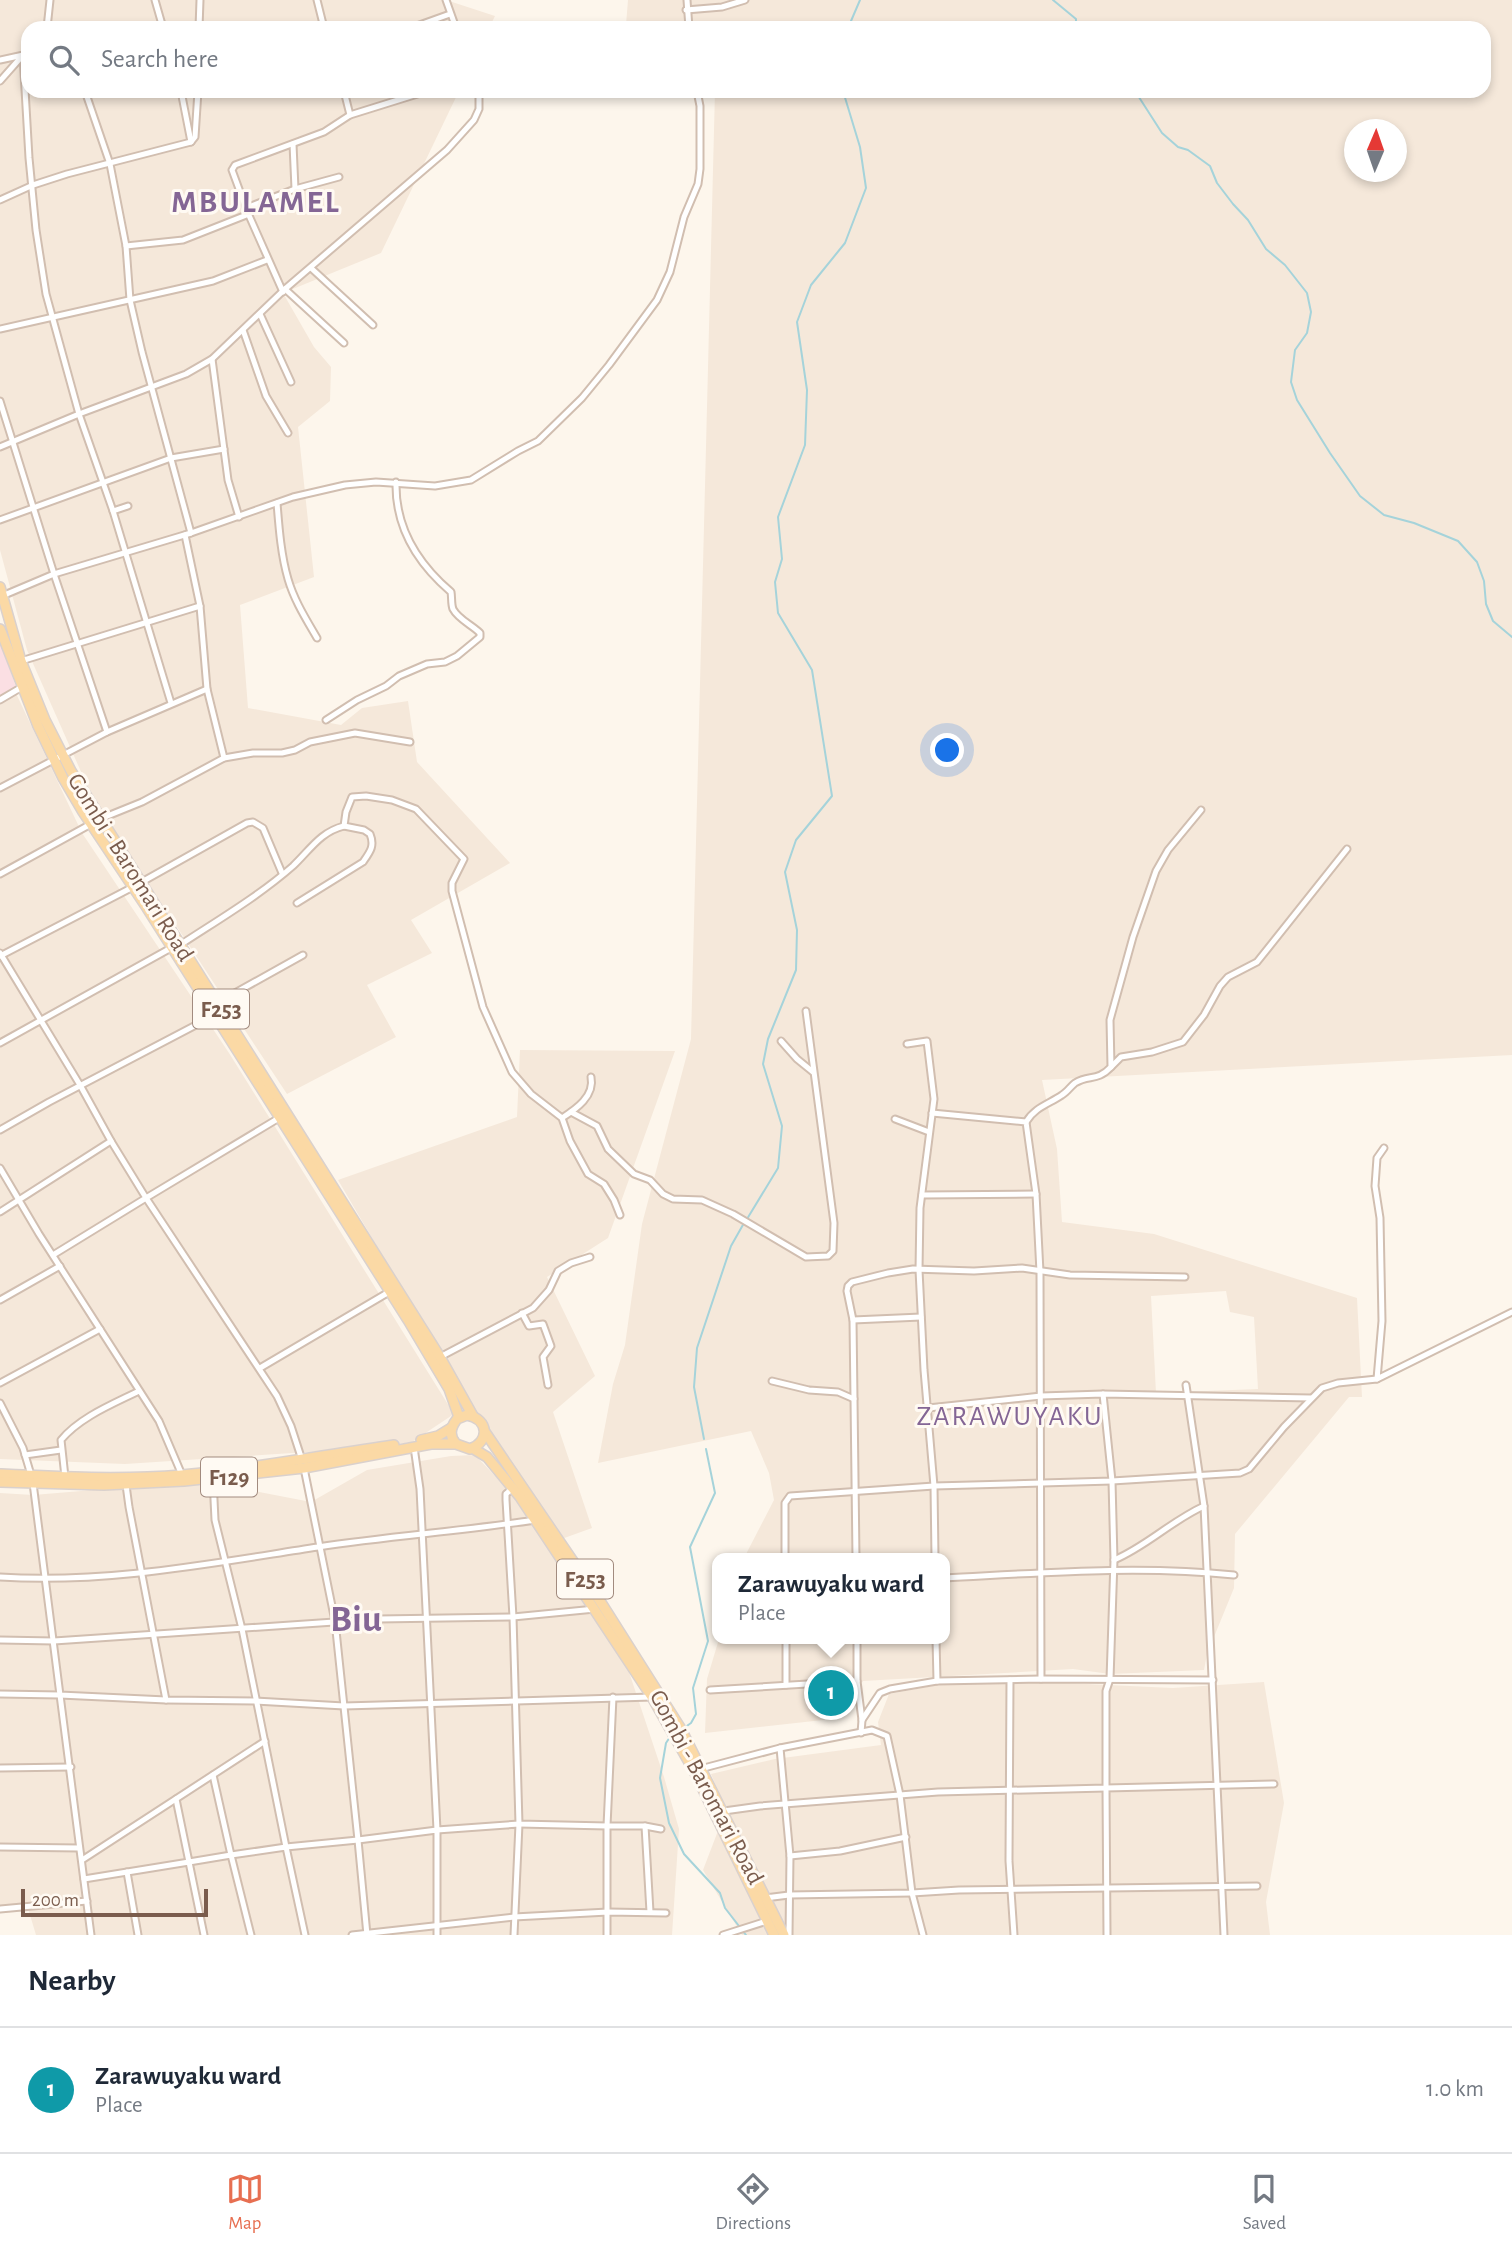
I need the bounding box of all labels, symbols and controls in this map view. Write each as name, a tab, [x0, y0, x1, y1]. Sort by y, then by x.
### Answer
search box	[21, 21, 1491, 98]
icon: search	[45, 41, 83, 79]
text: Search here	[101, 46, 219, 72]
north arrow	[1344, 119, 1407, 182]
district label: MBULAMEL	[171, 186, 341, 218]
your location	[930, 733, 964, 767]
street label: Gombi - Baromari Road	[63, 769, 198, 966]
road number: F253	[193, 990, 249, 1028]
district label: ZARAWUYAKU	[916, 1403, 1104, 1431]
road number: F129	[201, 1458, 257, 1496]
popup	[712, 1553, 950, 1644]
road number: F253	[557, 1560, 613, 1598]
text: Zarawuyaku ward	[738, 1571, 924, 1597]
district label: Biu	[330, 1601, 382, 1639]
text: Place	[738, 1602, 786, 1625]
pin: 1	[808, 1667, 854, 1719]
street label: Gombi - Baromari Road	[645, 1686, 768, 1889]
scale bar	[21, 1886, 208, 1918]
text: 200 m	[32, 1891, 79, 1910]
text: Nearby	[28, 1966, 116, 1996]
text: Zarawuyaku ward	[95, 2063, 281, 2089]
text: 1	[47, 2078, 55, 2101]
text: 1.0 km	[1426, 2078, 1484, 2101]
text: Place	[95, 2094, 143, 2117]
tab: Map	[226, 2170, 264, 2235]
tab: Directions	[715, 2170, 791, 2235]
tab: Saved	[1243, 2170, 1286, 2235]

